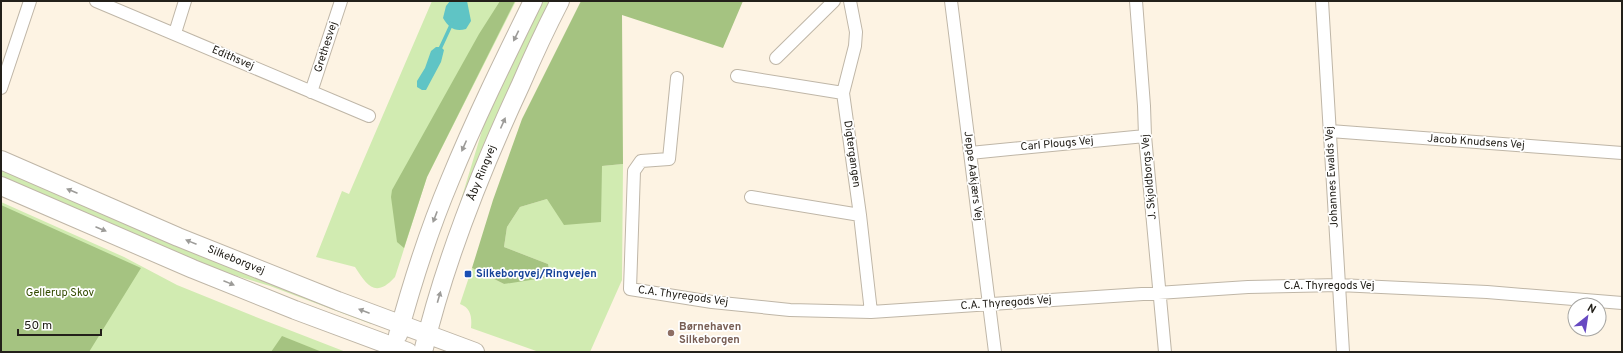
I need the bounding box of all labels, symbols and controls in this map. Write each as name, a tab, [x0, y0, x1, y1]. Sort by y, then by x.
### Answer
street label: Grethesvej	[311, 20, 341, 74]
one-way arrow	[513, 30, 519, 42]
street label: Edithsvej	[210, 43, 256, 73]
one-way arrow	[500, 116, 506, 128]
street label: Digtergangen	[840, 120, 864, 188]
street label: Johannes Ewalds Vej	[1322, 126, 1342, 228]
street label: Jeppe Aakjærs Vej	[961, 130, 985, 222]
street label: Jacob Knudsens Vej	[1427, 132, 1525, 152]
street label: Carl Plougs Vej	[1020, 134, 1094, 154]
street label: J. Skjoldborgs Vej	[1138, 134, 1160, 220]
one-way arrow	[461, 141, 467, 152]
street label: Åby Ringvej	[464, 143, 500, 203]
one-way arrow	[66, 188, 77, 194]
one-way arrow	[432, 211, 438, 223]
one-way arrow	[96, 226, 107, 232]
one-way arrow	[185, 239, 197, 245]
street label: Silkeborgvej	[205, 242, 267, 278]
place label: Silkeborgvej/Ringvejen	[476, 267, 597, 281]
marker: Silkeborgvej/Ringvejen	[463, 269, 473, 279]
street label: C.A. Thyregods Vej	[1283, 279, 1375, 293]
one-way arrow	[224, 281, 236, 287]
street label: C.A. Thyregods Vej	[637, 283, 729, 309]
park label: Gellerup Skov	[26, 286, 95, 300]
one-way arrow	[436, 291, 442, 303]
street label: C.A. Thyregods Vej	[960, 293, 1052, 313]
north arrow	[1567, 297, 1607, 337]
text: N	[1585, 301, 1598, 317]
one-way arrow	[358, 307, 370, 313]
scale bar	[18, 311, 101, 337]
text: 50 m	[24, 318, 52, 334]
place label: Børnehaven Silkeborgen	[679, 320, 741, 347]
marker: Børnehaven Silkeborgen	[666, 328, 676, 338]

